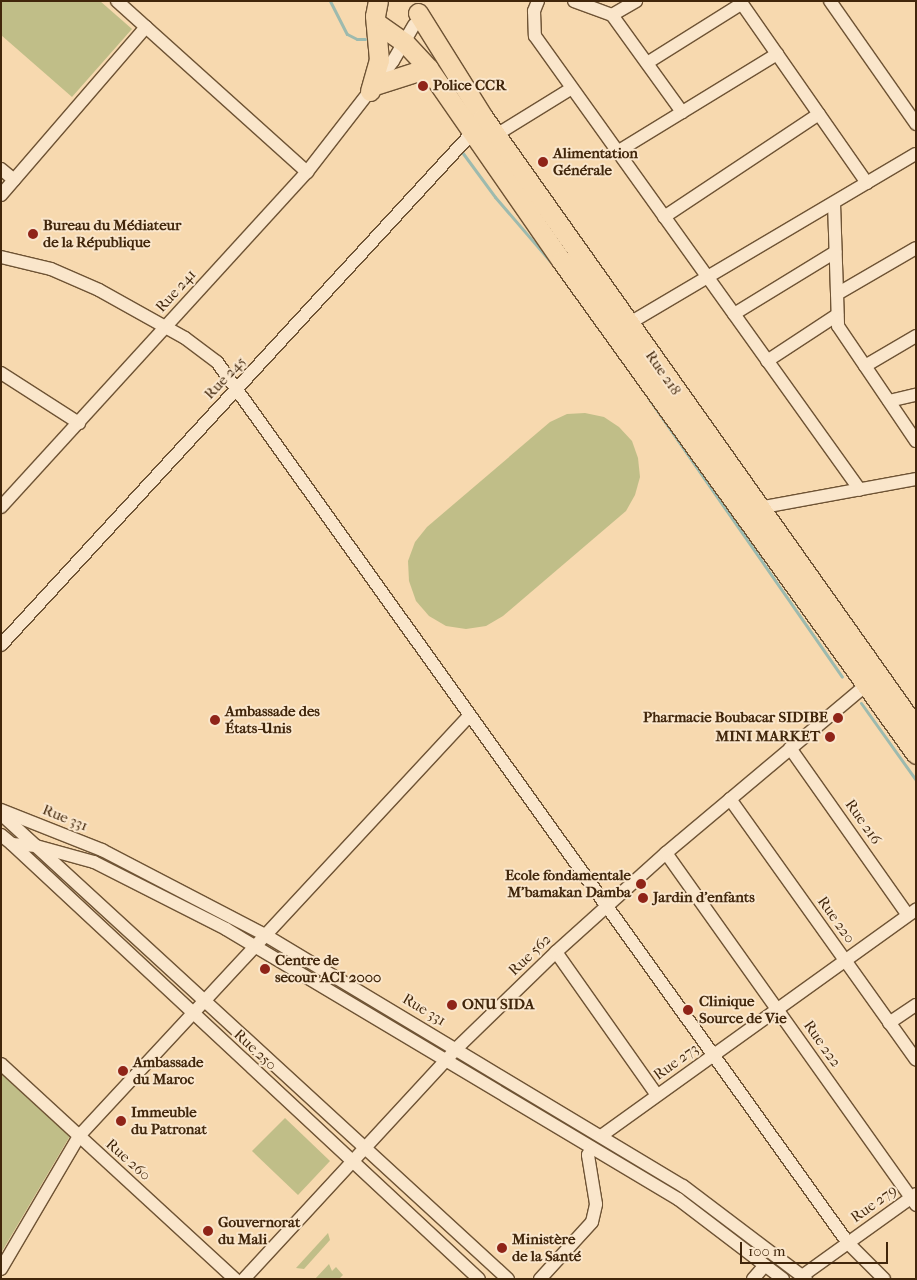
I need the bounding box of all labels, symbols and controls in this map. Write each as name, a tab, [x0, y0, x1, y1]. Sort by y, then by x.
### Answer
place label: Police CCR	[433, 77, 506, 95]
marker: Police CCR	[417, 80, 429, 92]
place label: Alimentation Générale	[553, 144, 638, 179]
marker: Alimentation Générale	[537, 156, 549, 168]
place label: Bureau du Médiateur de la République	[43, 216, 181, 251]
marker: Bureau du Médiateur de la République	[27, 228, 39, 240]
street label: Rue 241	[152, 266, 200, 316]
street label: Rue 218	[641, 347, 685, 399]
street label: Rue 245	[201, 353, 249, 403]
place label: Ambassade des États-Unis	[225, 702, 320, 737]
place label: Pharmacie Boubacar SIDIBE	[643, 709, 828, 727]
marker: Pharmacie Boubacar SIDIBE	[832, 712, 844, 724]
marker: Ambassade des États-Unis	[209, 714, 221, 726]
place label: MINI MARKET	[715, 728, 820, 746]
marker: MINI MARKET	[824, 731, 836, 743]
street label: Rue 216	[841, 796, 885, 848]
street label: Rue 331	[40, 801, 90, 835]
place label: Ecole fondamentale M'bamakan Damba	[505, 866, 631, 901]
marker: Ecole fondamentale M'bamakan Damba	[635, 878, 647, 890]
place label: Jardin d'enfants	[653, 889, 755, 907]
marker: Jardin d'enfants	[637, 892, 649, 904]
street label: Rue 220	[813, 893, 859, 947]
street label: Rue 562	[505, 930, 555, 980]
place label: Centre de secour ACI 2000	[275, 951, 381, 986]
marker: Centre de secour ACI 2000	[259, 963, 271, 975]
street label: Rue 331	[399, 990, 449, 1030]
place label: Clinique Source de Vie	[699, 992, 787, 1027]
place label: ONU SIDA	[462, 996, 534, 1014]
marker: ONU SIDA	[446, 999, 458, 1011]
marker: Clinique Source de Vie	[681, 1003, 695, 1017]
street label: Rue 222	[799, 1017, 845, 1071]
street label: Rue 250	[230, 1026, 280, 1074]
street label: Rue 273	[650, 1040, 702, 1084]
place label: Ambassade du Maroc	[133, 1053, 204, 1088]
marker: Ambassade du Maroc	[117, 1065, 129, 1077]
place label: Immeuble du Patronat	[131, 1103, 207, 1138]
marker: Immeuble du Patronat	[115, 1115, 127, 1127]
street label: Rue 260	[102, 1135, 154, 1185]
street label: Rue 279	[847, 1181, 901, 1227]
place label: Gouvernorat du Mali	[218, 1213, 300, 1248]
marker: Gouvernorat du Mali	[202, 1225, 214, 1237]
place label: Ministère de la Santé	[512, 1230, 581, 1265]
scale bar	[742, 1232, 890, 1264]
marker: Ministère de la Santé	[496, 1242, 508, 1254]
text: 100 m	[748, 1242, 786, 1260]

